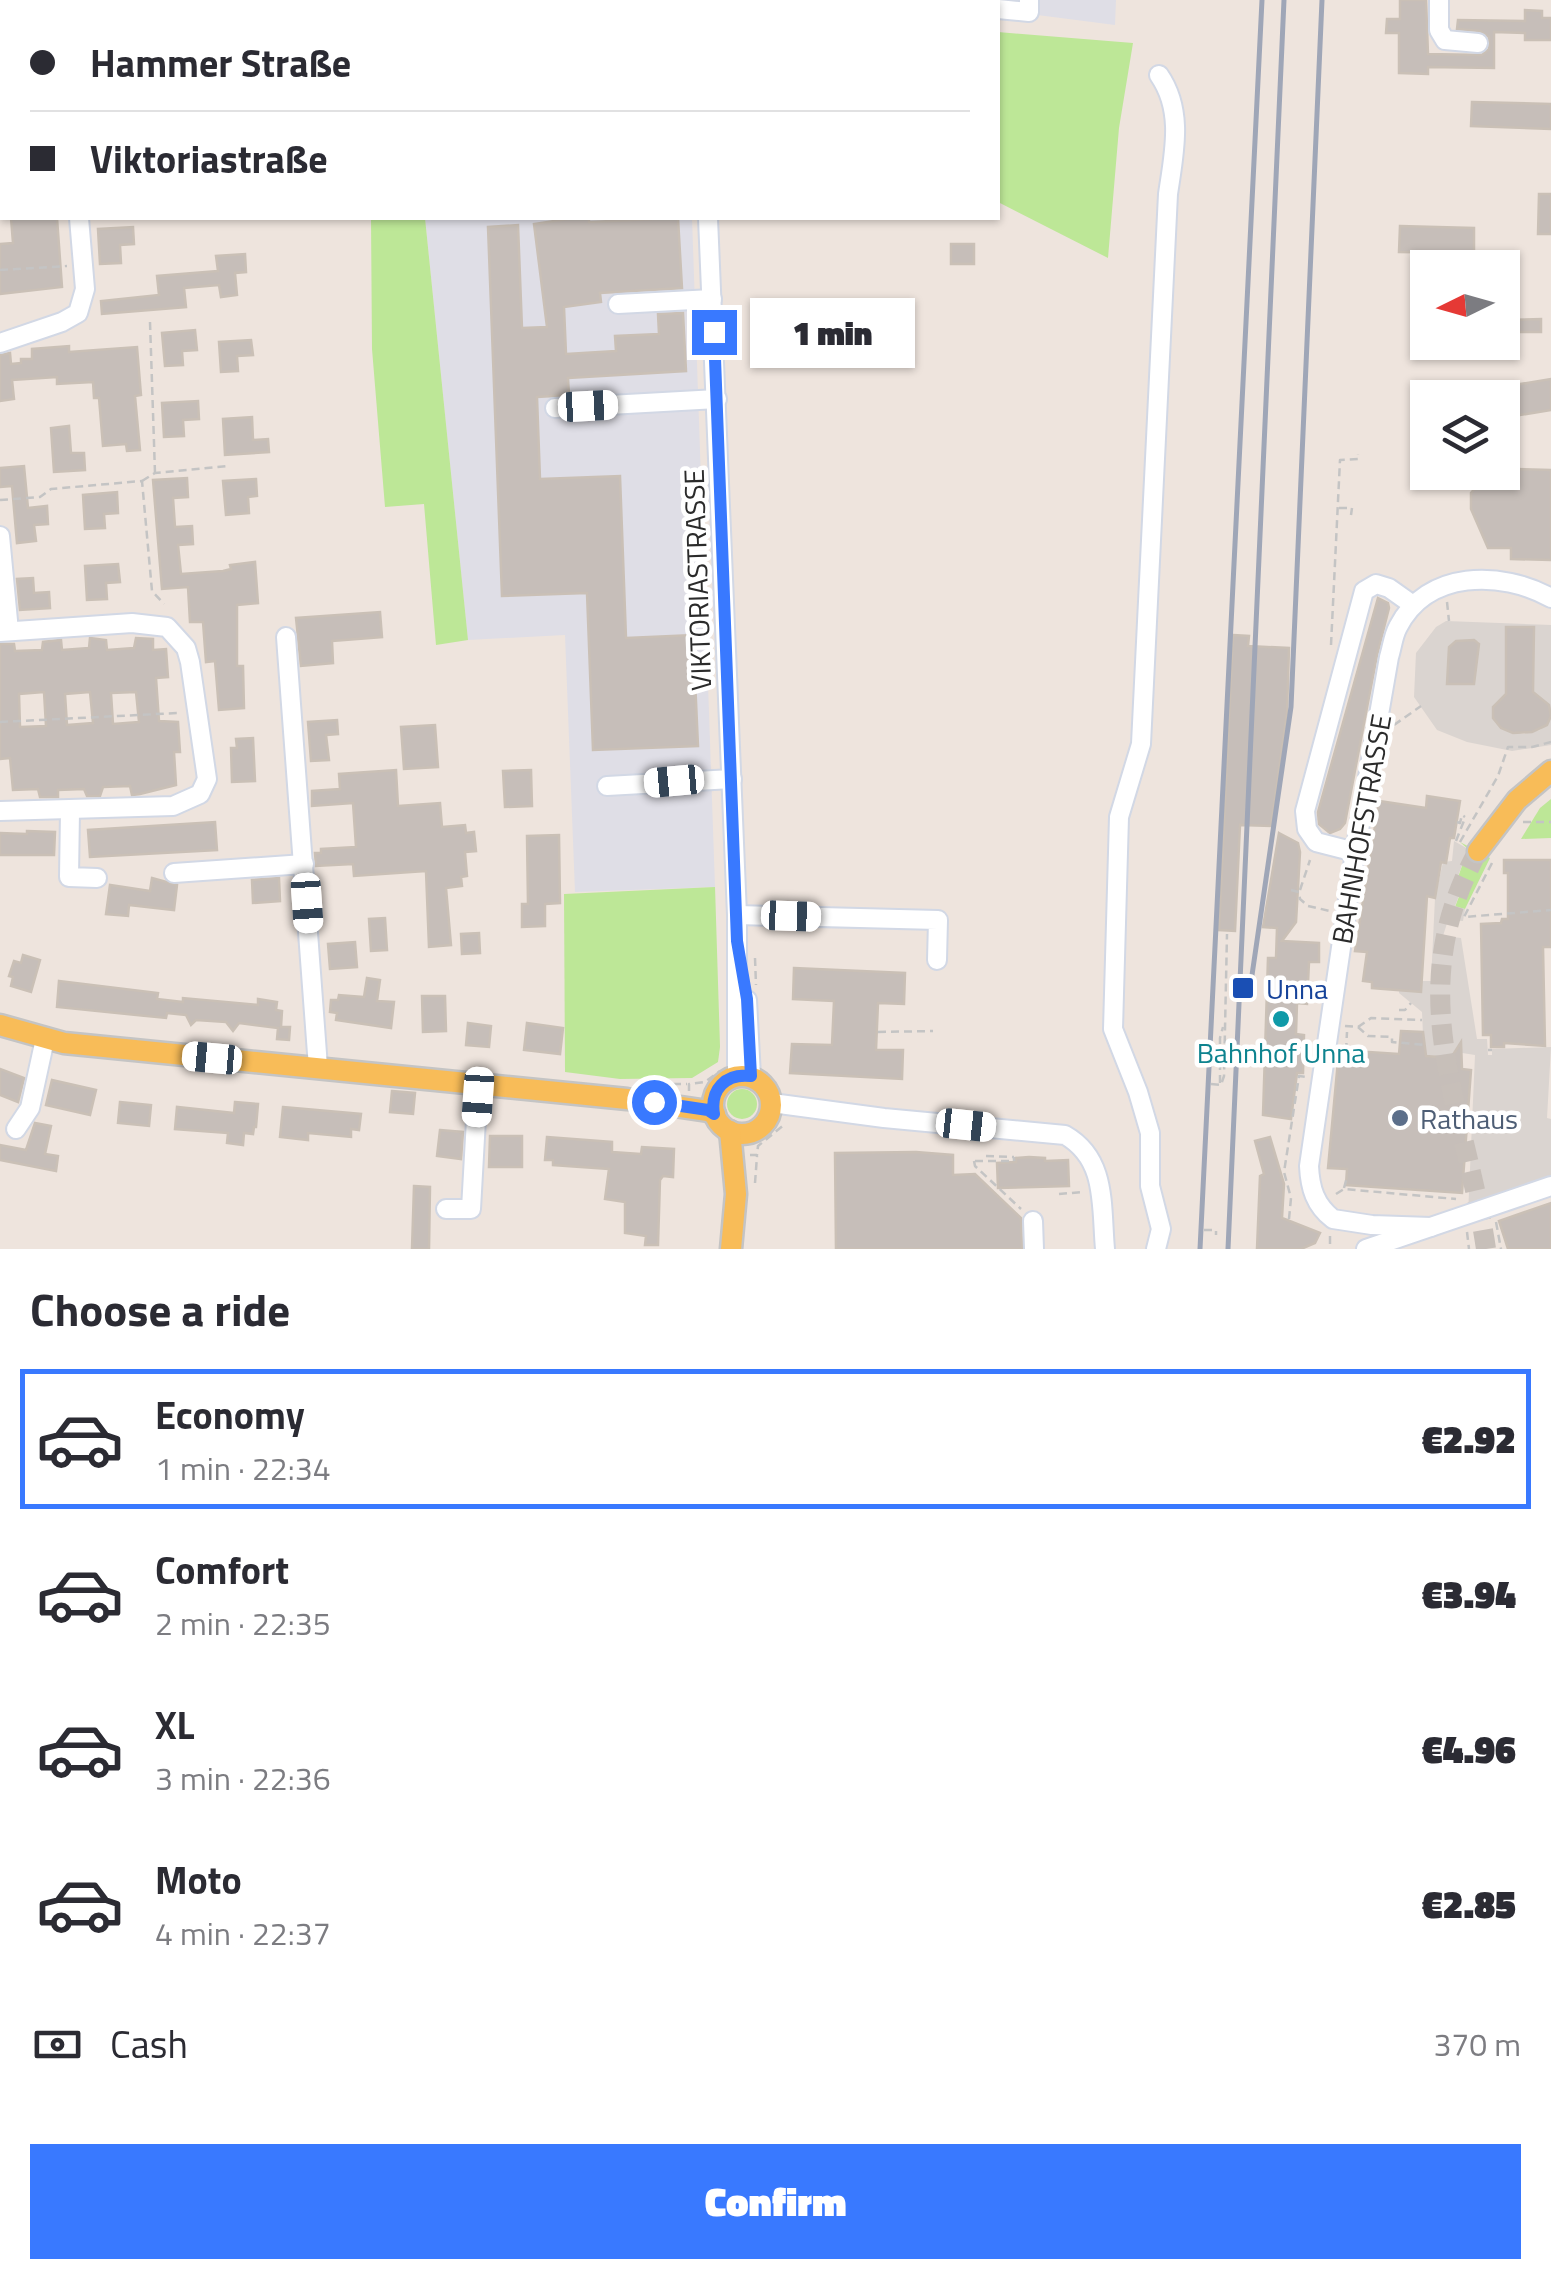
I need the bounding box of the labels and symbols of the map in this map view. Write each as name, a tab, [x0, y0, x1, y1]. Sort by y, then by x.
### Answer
north arrow	[1410, 250, 1520, 360]
callout: 1 min	[749, 297, 914, 367]
route end	[692, 310, 737, 355]
car	[557, 389, 619, 423]
street label: VIKTORIASTRASSE	[672, 468, 722, 692]
street label: BAHNHOFSTRASSE	[1320, 711, 1402, 947]
car	[643, 763, 705, 799]
car	[290, 872, 324, 934]
car	[760, 900, 822, 932]
place label: Unna	[1266, 967, 1328, 1010]
marker: Unna	[1230, 975, 1256, 1001]
marker: Bahnhof Unna	[1270, 1008, 1292, 1030]
place label: Bahnhof Unna	[1197, 1031, 1365, 1074]
car	[181, 1040, 243, 1076]
car	[461, 1066, 495, 1128]
route start	[632, 1080, 677, 1125]
place label: Rathaus	[1420, 1097, 1518, 1140]
car	[935, 1107, 997, 1143]
marker: Rathaus	[1389, 1107, 1411, 1129]

